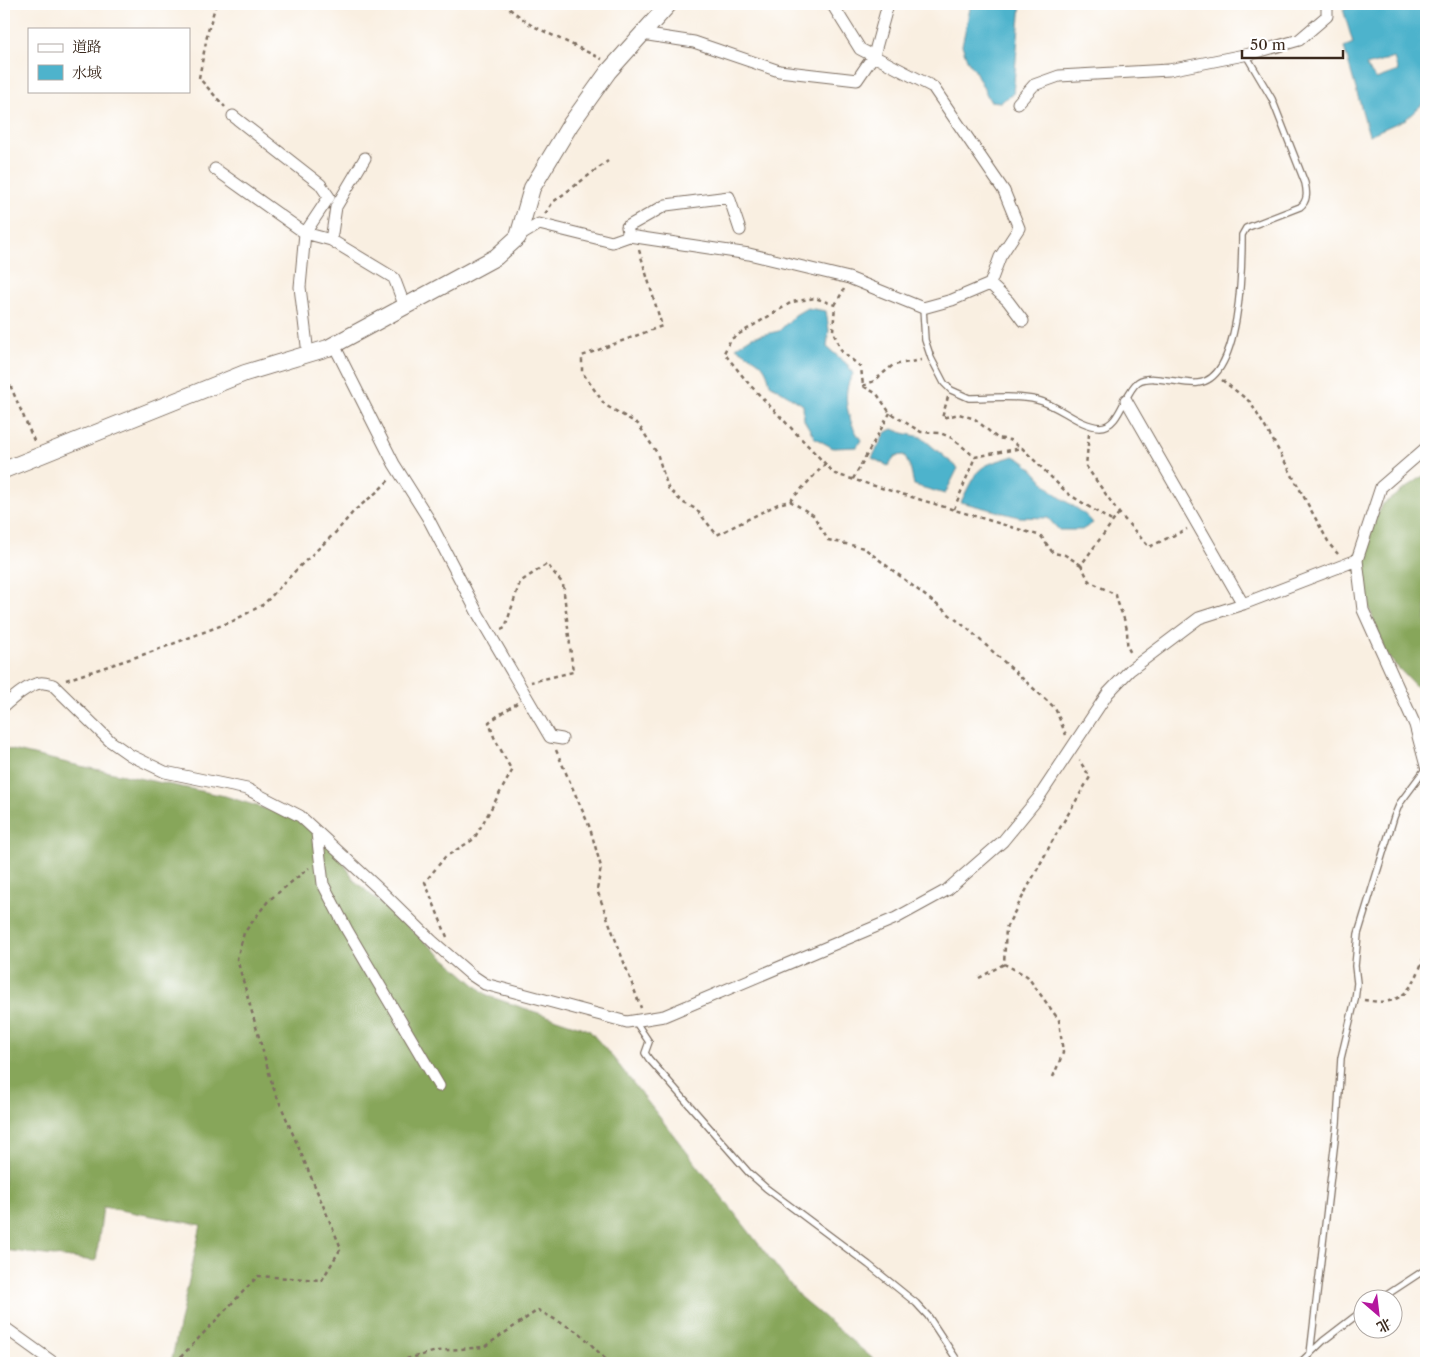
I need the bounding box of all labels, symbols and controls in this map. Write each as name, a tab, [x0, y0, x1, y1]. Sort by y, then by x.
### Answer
legend	[28, 28, 190, 92]
scale bar	[1242, 28, 1344, 60]
text: 50 m	[1250, 35, 1286, 54]
text: 道路	[72, 37, 102, 56]
text: 水域	[72, 63, 102, 82]
north arrow	[1352, 1290, 1402, 1340]
text: 北	[1374, 1314, 1395, 1337]

